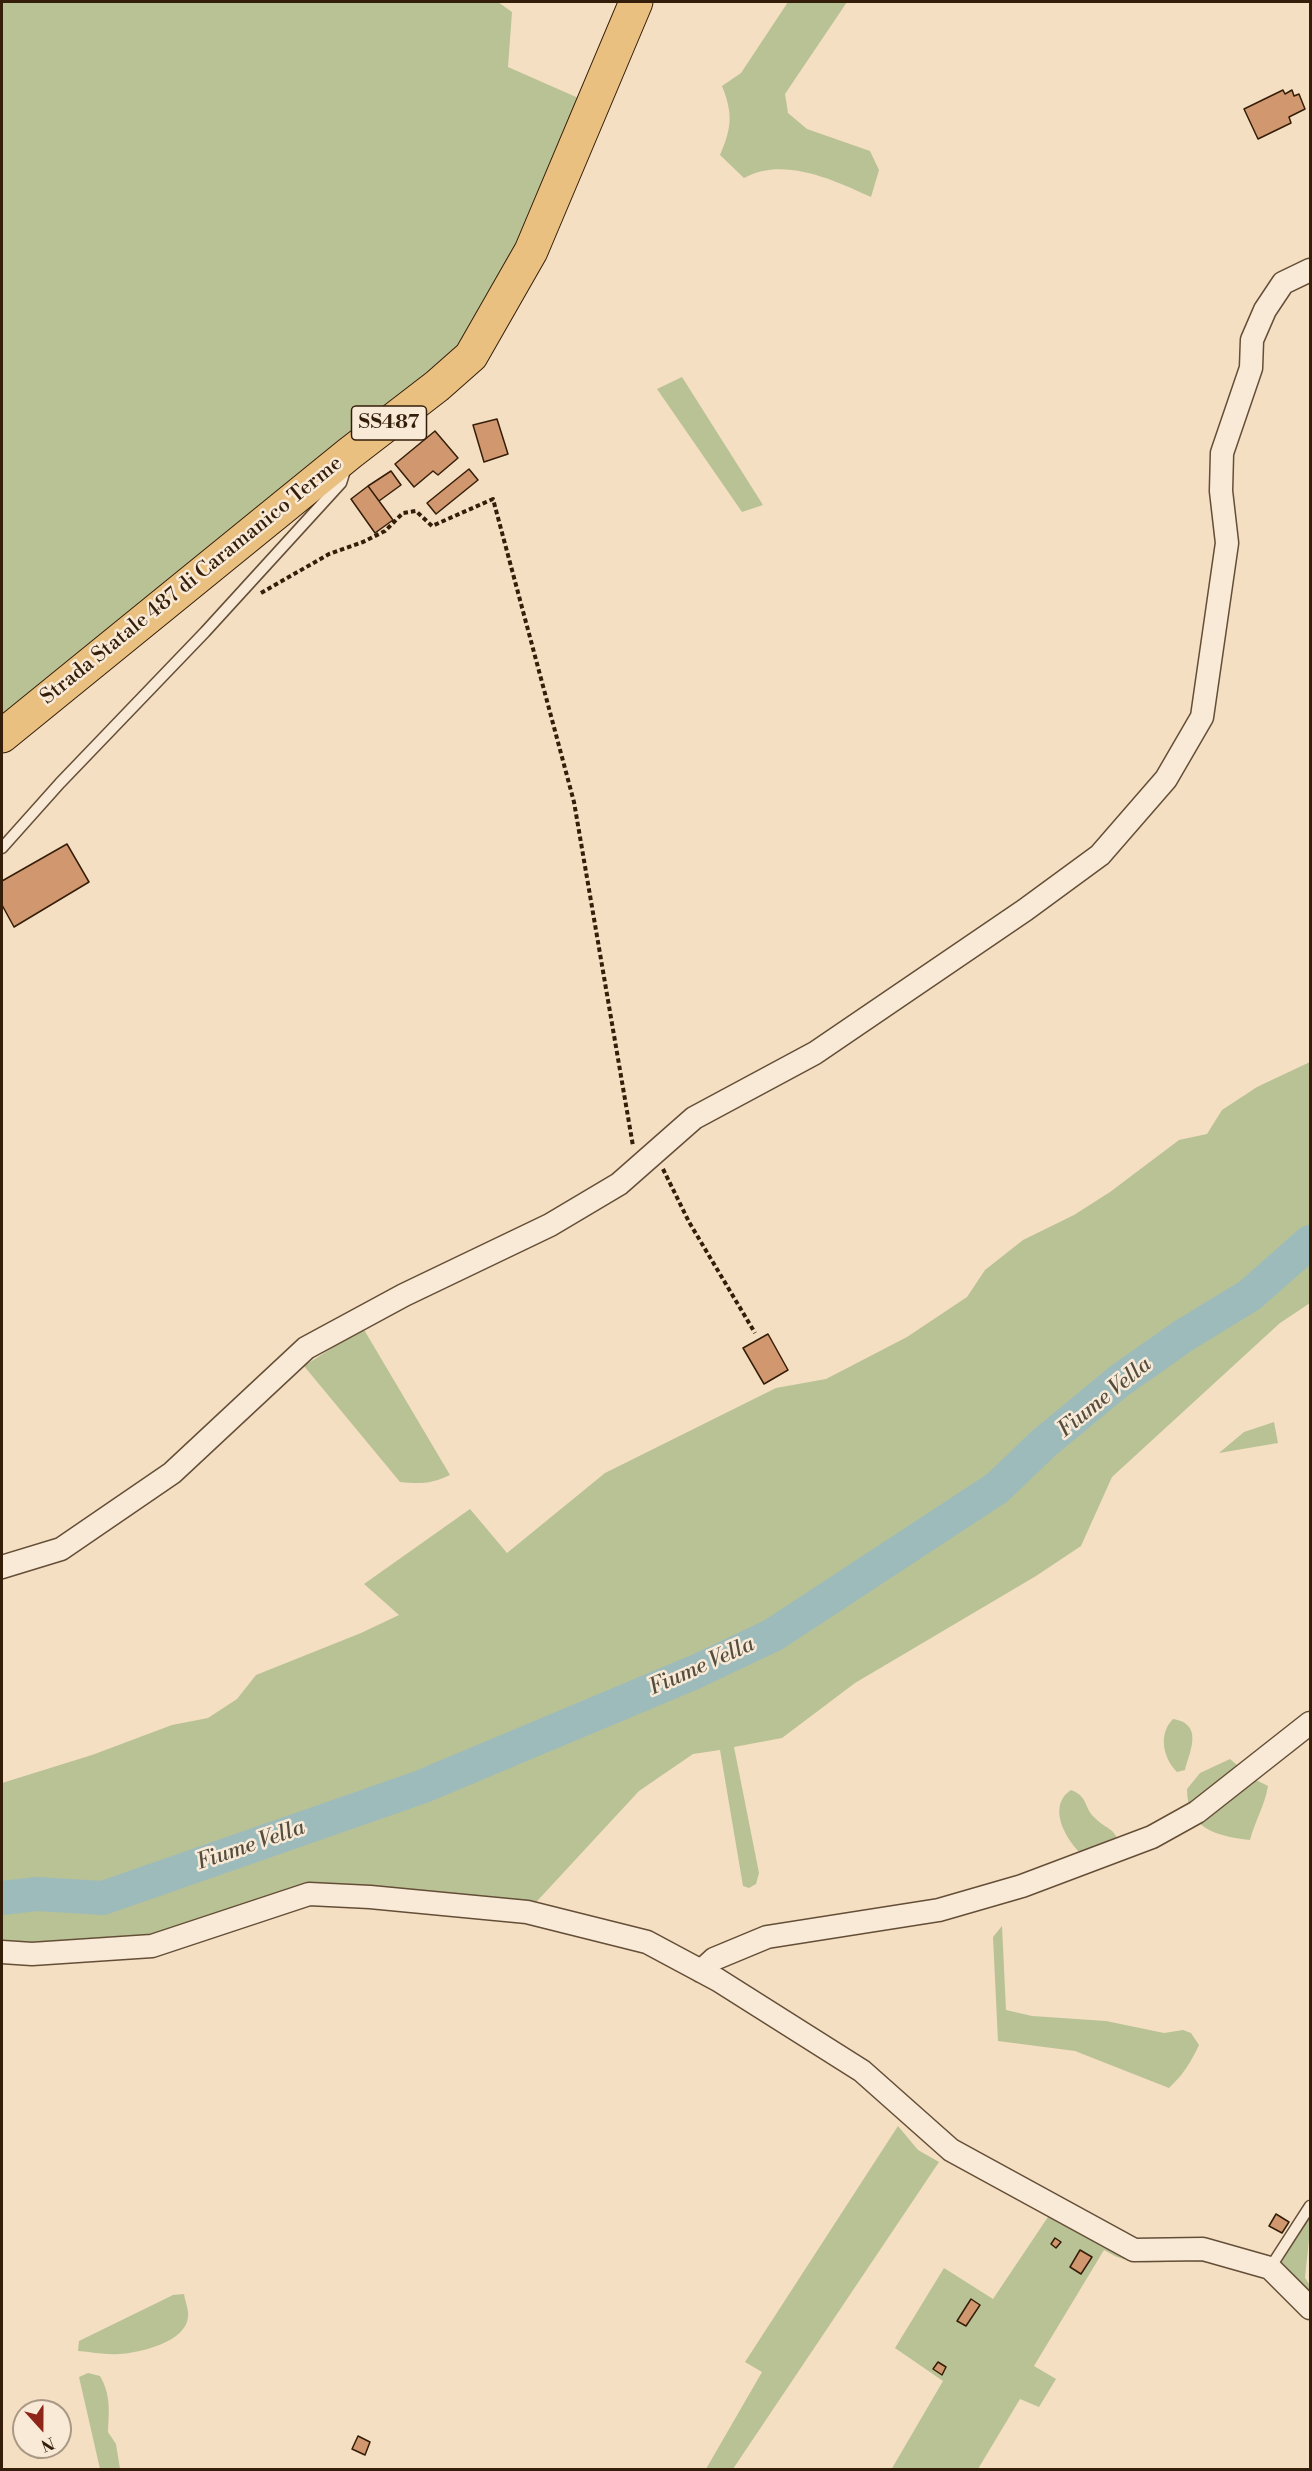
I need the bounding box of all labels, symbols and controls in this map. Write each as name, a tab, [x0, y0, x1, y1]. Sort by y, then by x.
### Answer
road number: SS487	[352, 406, 426, 440]
street label: Strada Statale 487 di Caramanico Terme	[36, 451, 348, 711]
water label: Fiume Vella	[1053, 1352, 1157, 1444]
water label: Fiume Vella	[645, 1632, 759, 1702]
water label: Fiume Vella	[193, 1815, 309, 1877]
north arrow	[12, 2399, 72, 2459]
text: N	[38, 2432, 57, 2456]

